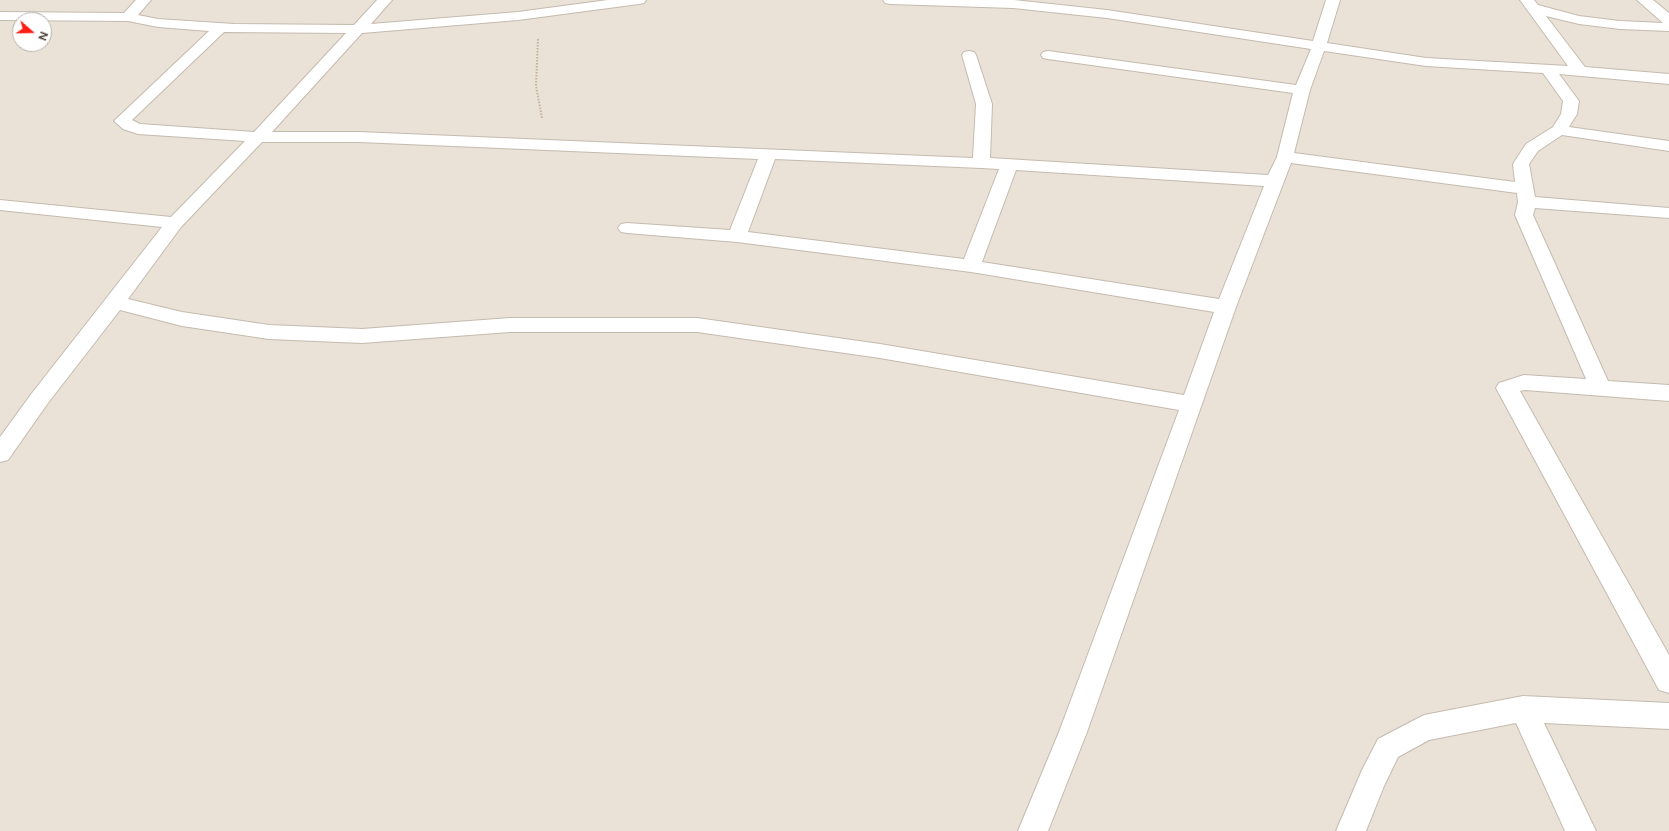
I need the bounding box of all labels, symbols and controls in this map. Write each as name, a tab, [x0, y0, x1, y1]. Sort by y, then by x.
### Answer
north arrow	[12, 12, 52, 52]
text: N	[35, 30, 50, 42]

